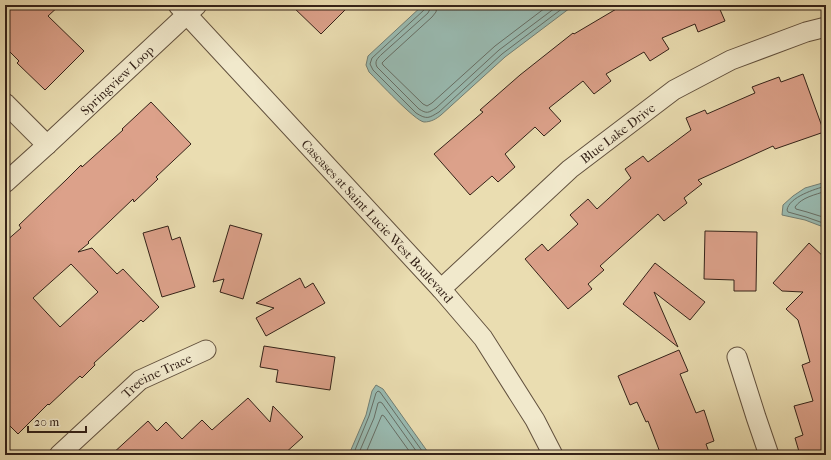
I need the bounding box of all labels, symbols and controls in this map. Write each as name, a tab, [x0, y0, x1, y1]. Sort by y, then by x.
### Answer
street label: Springview Loop	[77, 42, 157, 118]
street label: Blue Lake Drive	[578, 100, 659, 166]
street label: Cascases at Saint Lucie West Boulevard	[298, 136, 457, 306]
street label: Treeine Trace	[119, 350, 195, 401]
scale bar	[28, 408, 86, 434]
text: 20 m	[34, 415, 59, 429]

